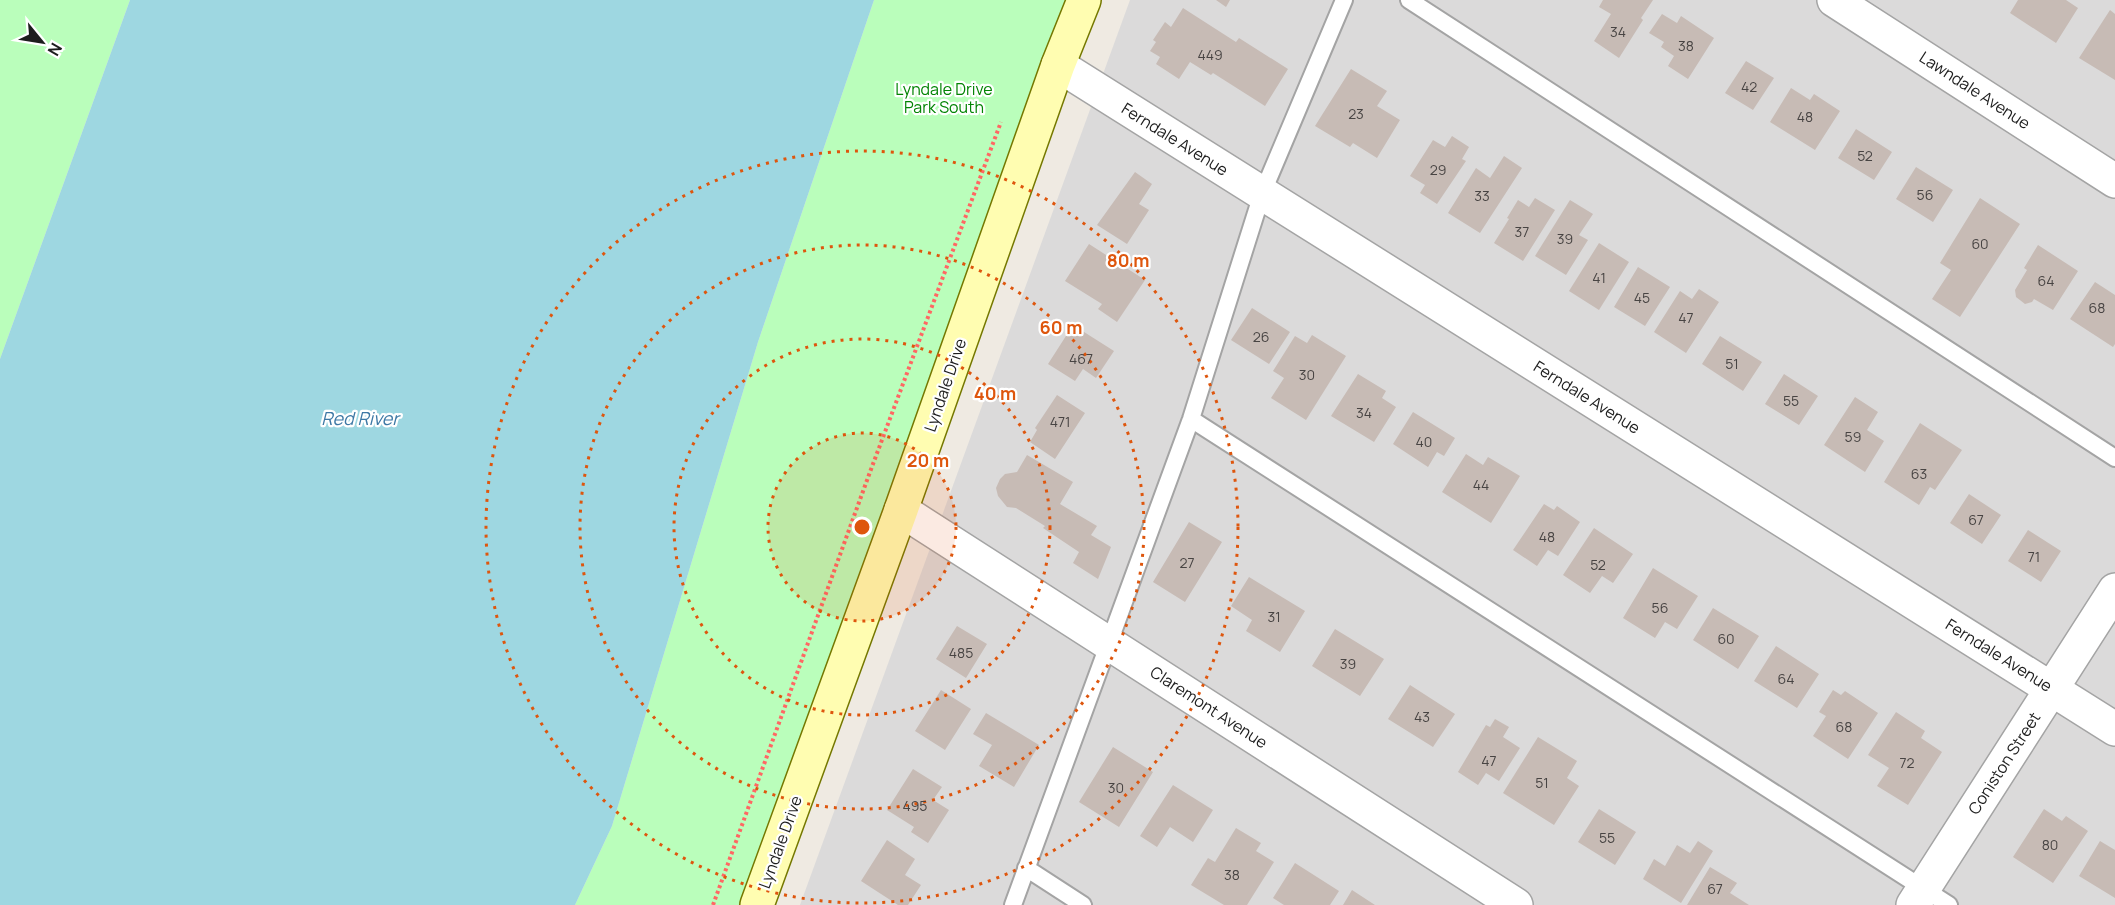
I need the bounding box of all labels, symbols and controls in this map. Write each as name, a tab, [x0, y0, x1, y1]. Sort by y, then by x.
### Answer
north arrow	[12, 12, 72, 72]
house number: 34	[1610, 22, 1626, 41]
house number: 38	[1678, 36, 1694, 55]
text: N	[43, 39, 67, 60]
house number: 449	[1197, 45, 1223, 64]
street label: Lawndale Avenue	[1915, 46, 2035, 134]
house number: 42	[1741, 77, 1757, 96]
park label: Lyndale Drive Park South	[895, 78, 993, 118]
street label: Ferndale Avenue	[1118, 97, 1232, 181]
house number: 23	[1348, 104, 1364, 123]
house number: 48	[1797, 107, 1813, 126]
house number: 52	[1857, 146, 1873, 165]
house number: 29	[1430, 160, 1446, 179]
house number: 56	[1917, 185, 1933, 204]
house number: 33	[1474, 186, 1490, 205]
house number: 37	[1515, 222, 1529, 241]
house number: 39	[1557, 229, 1573, 248]
house number: 60	[1971, 234, 1989, 253]
text: 80 m	[1107, 248, 1149, 272]
house number: 41	[1592, 268, 1606, 287]
house number: 64	[2038, 271, 2054, 290]
house number: 45	[1634, 288, 1650, 307]
house number: 68	[2089, 298, 2105, 317]
house number: 47	[1678, 308, 1694, 327]
text: 60 m	[1040, 315, 1082, 339]
house number: 26	[1253, 327, 1269, 346]
street label: Lyndale Drive	[919, 335, 971, 435]
house number: 467	[1069, 349, 1093, 368]
house number: 51	[1725, 354, 1739, 373]
street label: Ferndale Avenue	[1530, 355, 1644, 439]
house number: 30	[1299, 365, 1315, 384]
text: 40 m	[974, 381, 1016, 405]
house number: 55	[1783, 391, 1799, 410]
house number: 34	[1356, 403, 1372, 422]
water label: Red River	[321, 406, 401, 430]
house number: 471	[1050, 412, 1070, 431]
house number: 59	[1845, 427, 1861, 446]
house number: 40	[1416, 432, 1432, 451]
text: 20 m	[907, 448, 949, 472]
house number: 63	[1911, 464, 1927, 483]
house number: 44	[1473, 475, 1489, 494]
house number: 67	[1968, 510, 1984, 529]
centre of rings	[852, 517, 872, 537]
house number: 48	[1539, 527, 1555, 546]
house number: 71	[2028, 547, 2040, 566]
house number: 27	[1179, 553, 1195, 572]
house number: 52	[1590, 555, 1606, 574]
house number: 56	[1652, 598, 1668, 617]
house number: 31	[1267, 607, 1281, 626]
street label: Ferndale Avenue	[1942, 613, 2056, 697]
house number: 60	[1717, 629, 1735, 648]
house number: 485	[949, 643, 973, 662]
house number: 39	[1340, 654, 1356, 673]
street label: Claremont Avenue	[1146, 661, 1272, 753]
house number: 64	[1778, 669, 1794, 688]
house number: 43	[1414, 707, 1430, 726]
street label: Coniston Street	[1963, 708, 2045, 818]
house number: 68	[1836, 717, 1852, 736]
house number: 47	[1481, 751, 1497, 770]
house number: 72	[1899, 753, 1915, 772]
house number: 51	[1535, 773, 1549, 792]
house number: 30	[1108, 778, 1124, 797]
street label: Lyndale Drive	[753, 793, 807, 891]
house number: 495	[903, 796, 927, 815]
house number: 55	[1599, 828, 1615, 847]
house number: 80	[2042, 835, 2058, 854]
house number: 38	[1224, 865, 1240, 884]
house number: 67	[1707, 879, 1723, 898]

